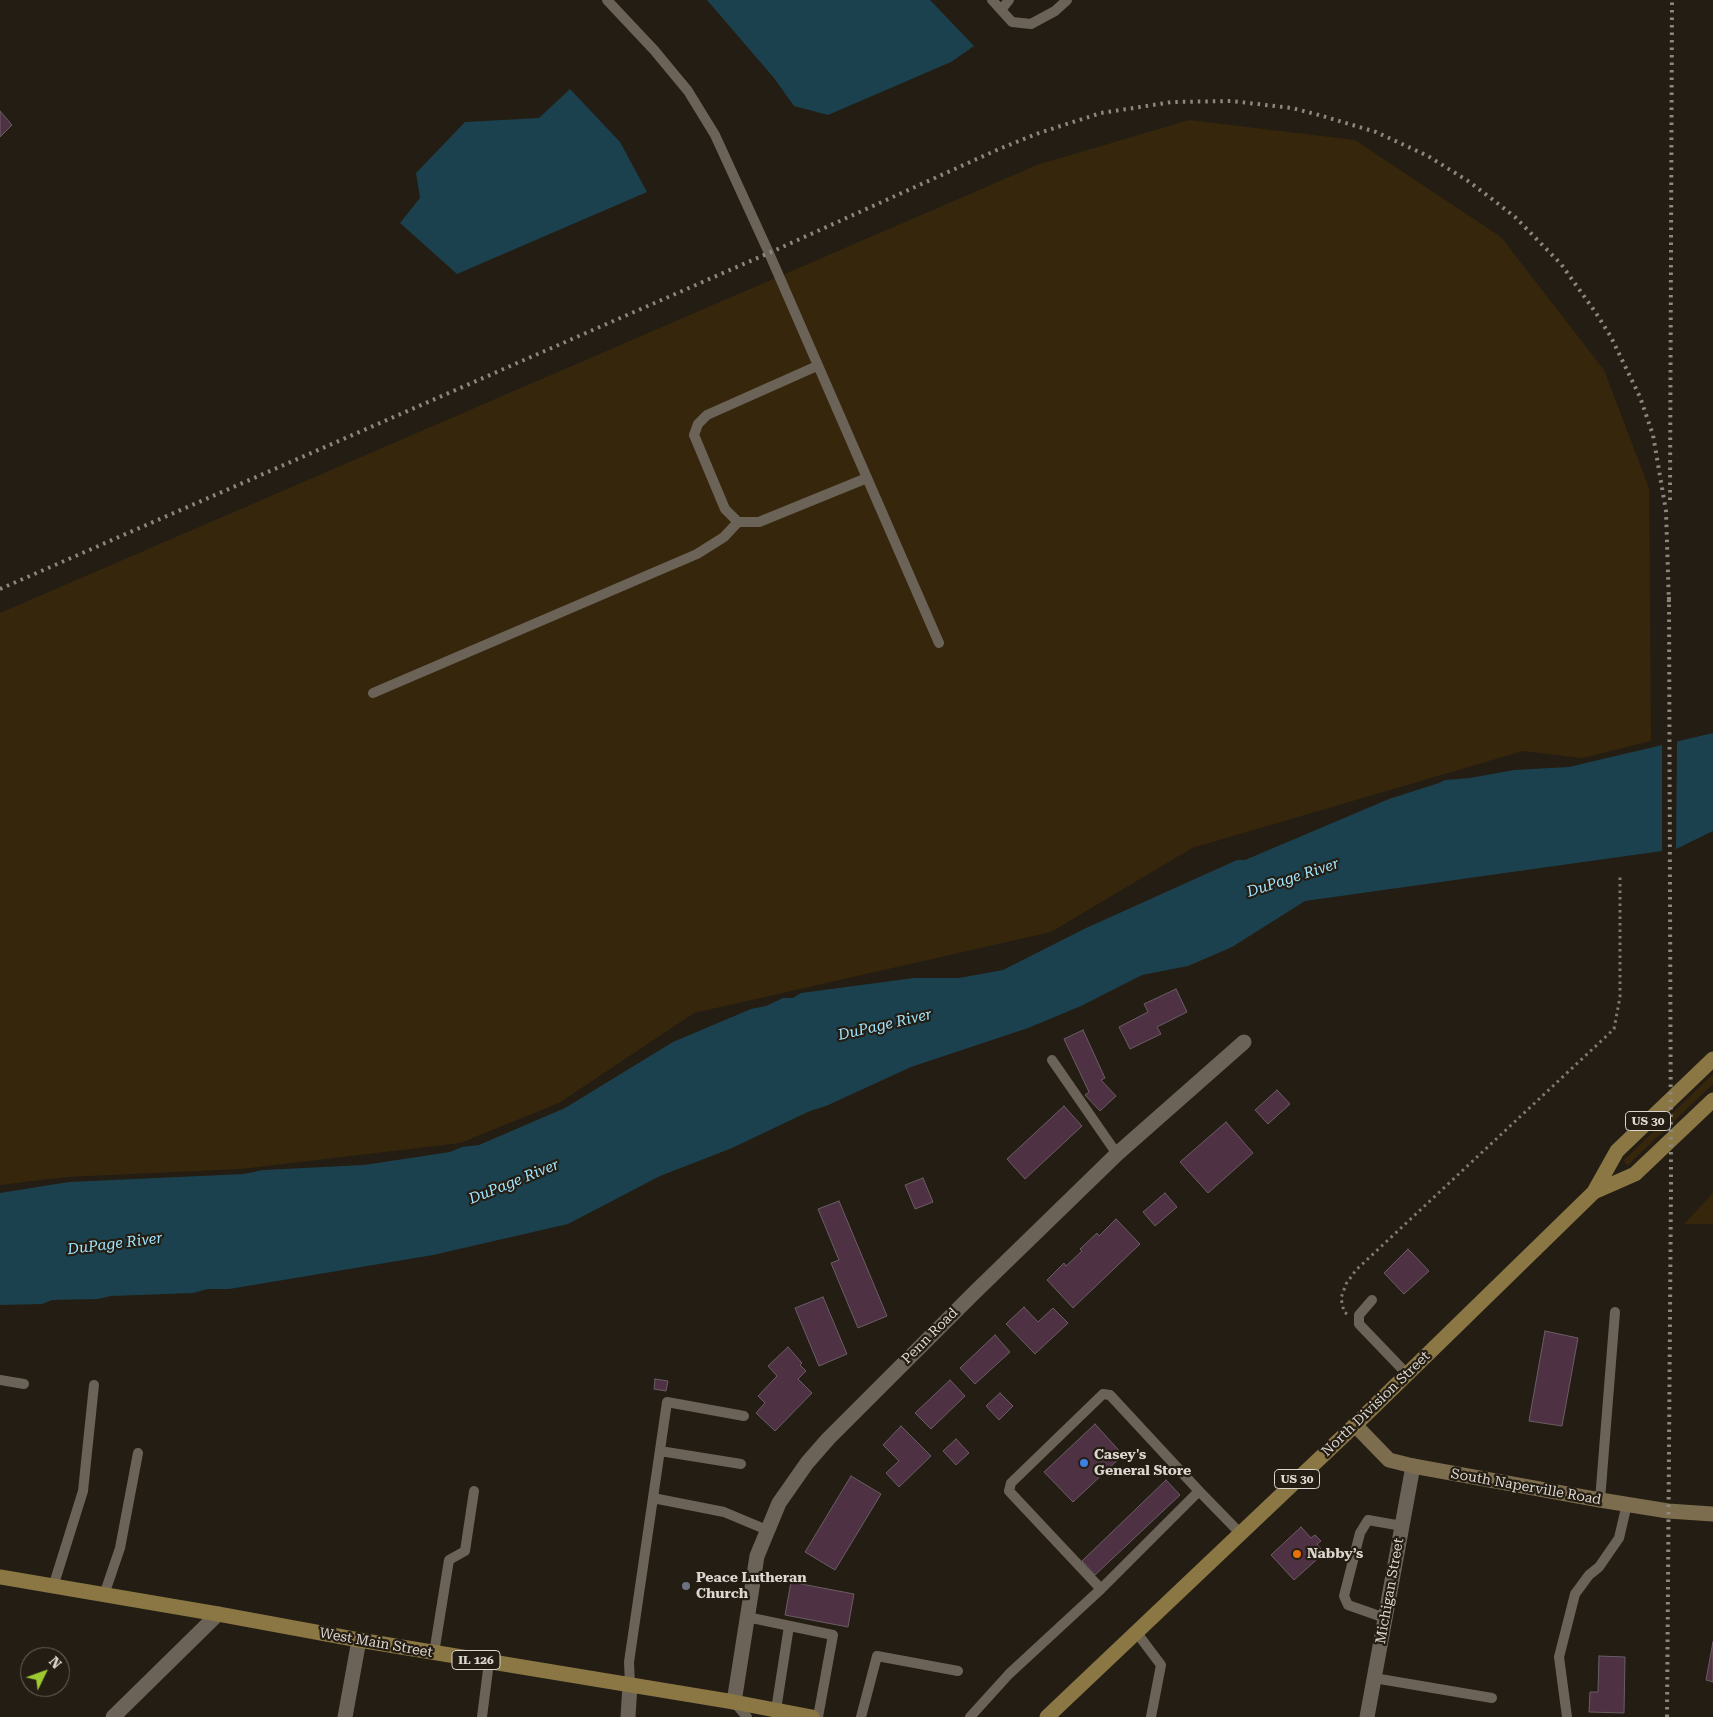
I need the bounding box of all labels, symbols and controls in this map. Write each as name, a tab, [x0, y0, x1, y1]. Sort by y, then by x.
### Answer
water label: DuPage River	[1245, 855, 1341, 901]
water label: DuPage River	[836, 1005, 934, 1045]
road number: US 30	[1626, 1112, 1670, 1130]
water label: DuPage River	[466, 1156, 562, 1208]
water label: DuPage River	[66, 1229, 164, 1259]
street label: Penn Road	[898, 1304, 962, 1368]
street label: North Division Street	[1318, 1348, 1434, 1460]
place label: Casey's General Store	[1094, 1447, 1191, 1480]
marker: Casey's General Store	[1078, 1457, 1090, 1469]
street label: South Naperville Road	[1450, 1465, 1602, 1509]
road number: US 30	[1274, 1470, 1320, 1488]
street label: Michigan Street	[1372, 1537, 1408, 1645]
place label: Nabby’s	[1307, 1546, 1363, 1562]
marker: Nabby’s	[1291, 1548, 1303, 1560]
place label: Peace Lutheran Church	[696, 1570, 807, 1602]
marker: Peace Lutheran Church	[680, 1580, 692, 1592]
street label: West Main Street	[318, 1625, 434, 1661]
north arrow	[20, 1647, 70, 1697]
road number: IL 126	[452, 1650, 500, 1670]
text: N	[46, 1653, 65, 1672]

